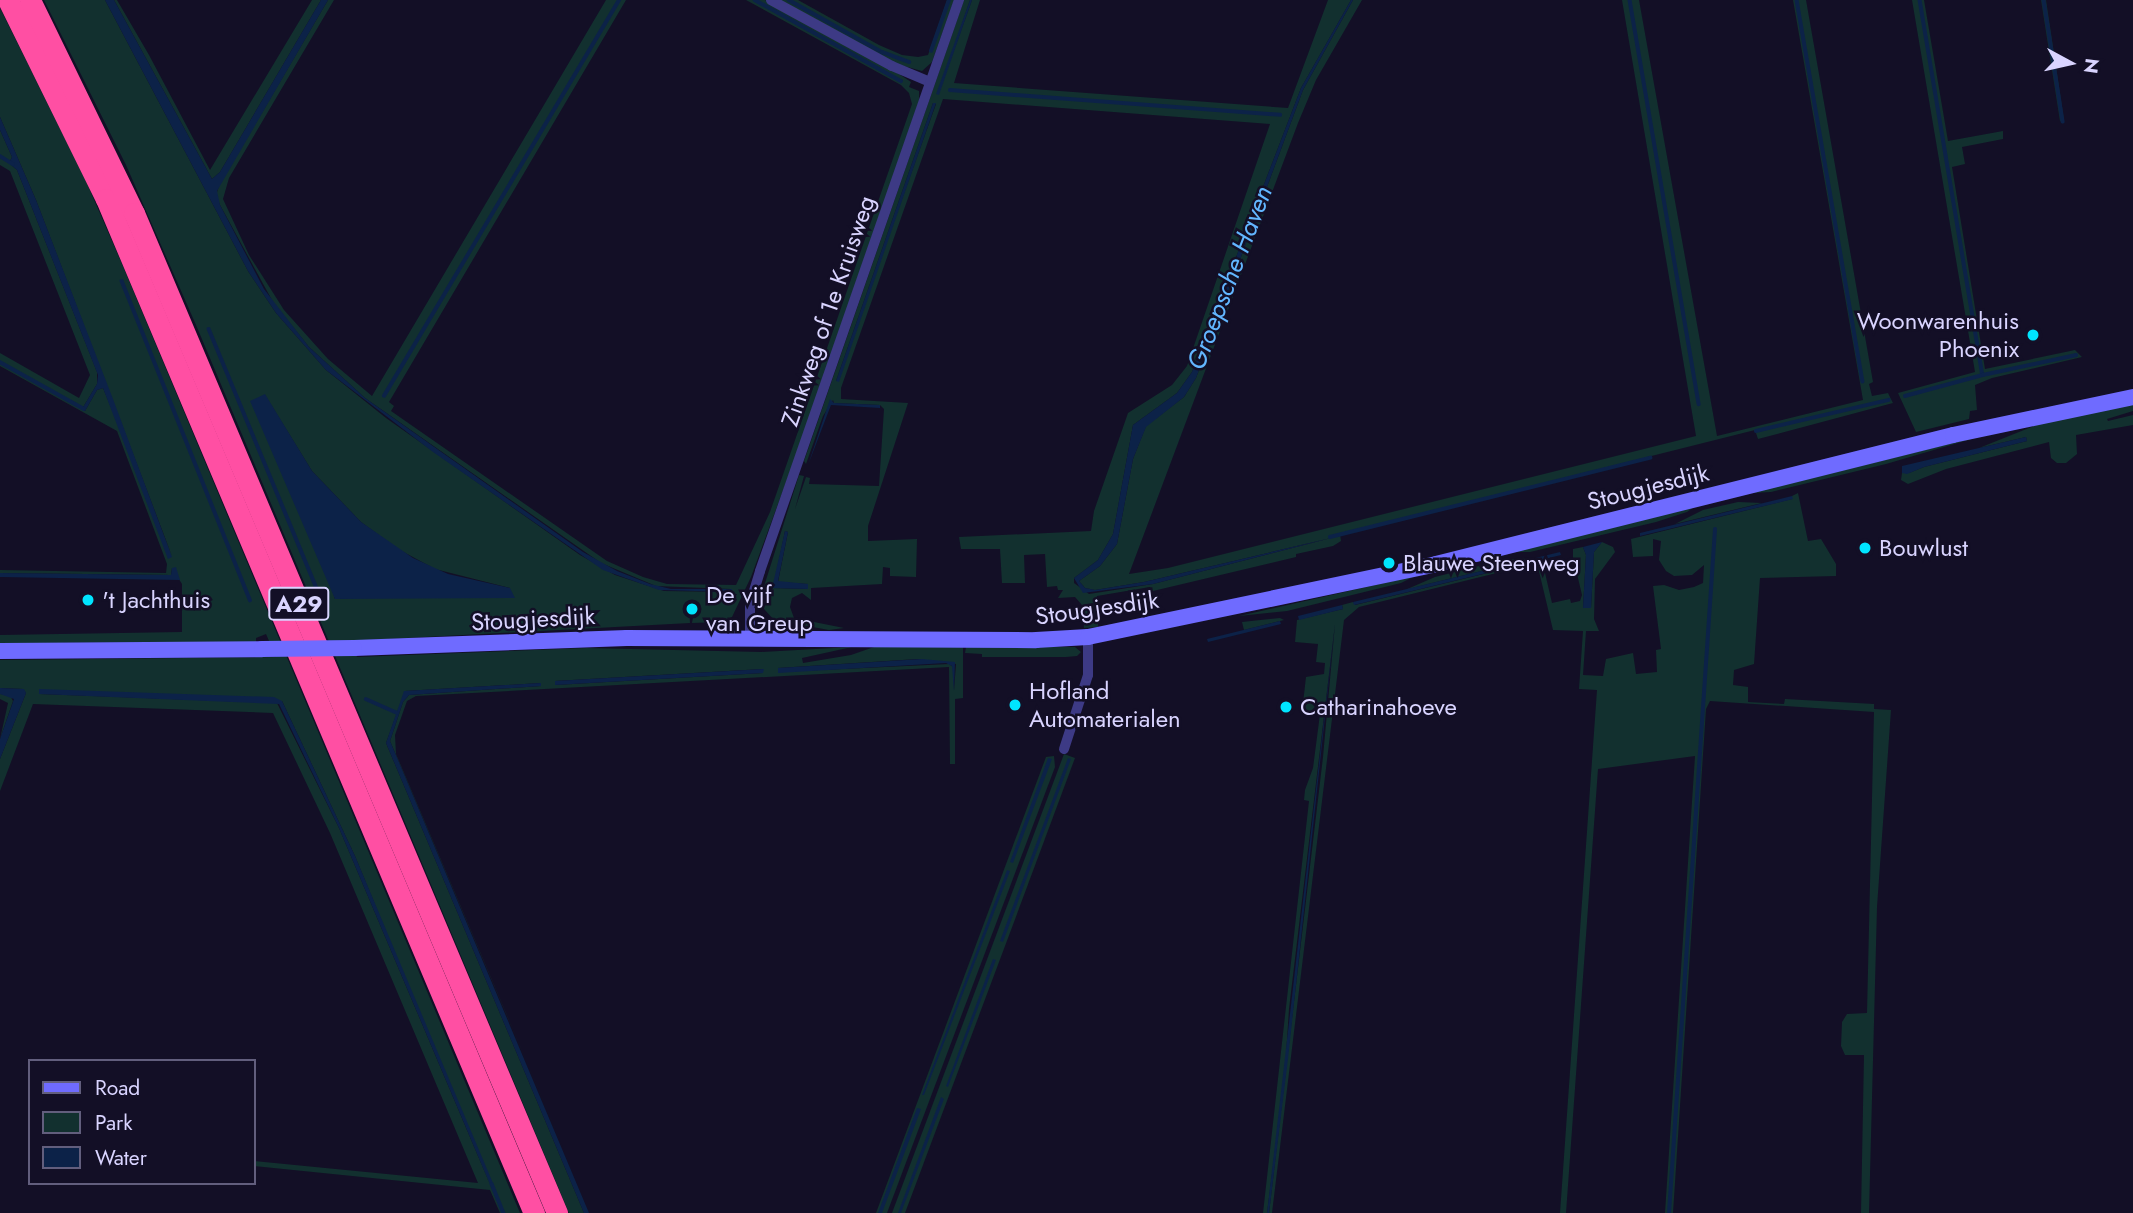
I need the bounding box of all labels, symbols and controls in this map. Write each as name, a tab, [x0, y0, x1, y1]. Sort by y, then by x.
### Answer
north arrow	[2035, 28, 2105, 98]
text: N	[2077, 57, 2106, 75]
water label: Groepsche Haven	[1181, 182, 1279, 374]
street label: Zinkweg of 1e Kruisweg	[775, 192, 881, 430]
place label: Woonwarenhuis Phoenix	[1857, 307, 2019, 363]
marker: Woonwarenhuis Phoenix	[2025, 327, 2041, 343]
street label: Stougjesdijk	[1584, 458, 1712, 516]
place label: Bouwlust	[1879, 534, 1968, 562]
marker: Bouwlust	[1857, 540, 1873, 556]
place label: Blauwe Steenweg	[1403, 549, 1580, 577]
marker: Blauwe Steenweg	[1381, 555, 1397, 571]
place label: De vijf van Greup	[706, 581, 813, 637]
road number: A29	[268, 584, 330, 624]
street label: Stougjesdijk	[1033, 585, 1161, 631]
place label: 't Jachthuis	[102, 586, 210, 614]
marker: 't Jachthuis	[80, 592, 96, 608]
street label: Stougjesdijk	[470, 601, 596, 637]
marker: De vijf van Greup	[684, 601, 700, 617]
place label: Hofland Automaterialen	[1029, 677, 1181, 733]
place label: Catharinahoeve	[1300, 693, 1457, 721]
marker: Hofland Automaterialen	[1007, 697, 1023, 713]
marker: Catharinahoeve	[1278, 699, 1294, 715]
legend	[28, 1059, 256, 1185]
text: Road	[95, 1073, 140, 1103]
text: Park	[95, 1108, 132, 1138]
text: Water	[95, 1143, 147, 1173]

